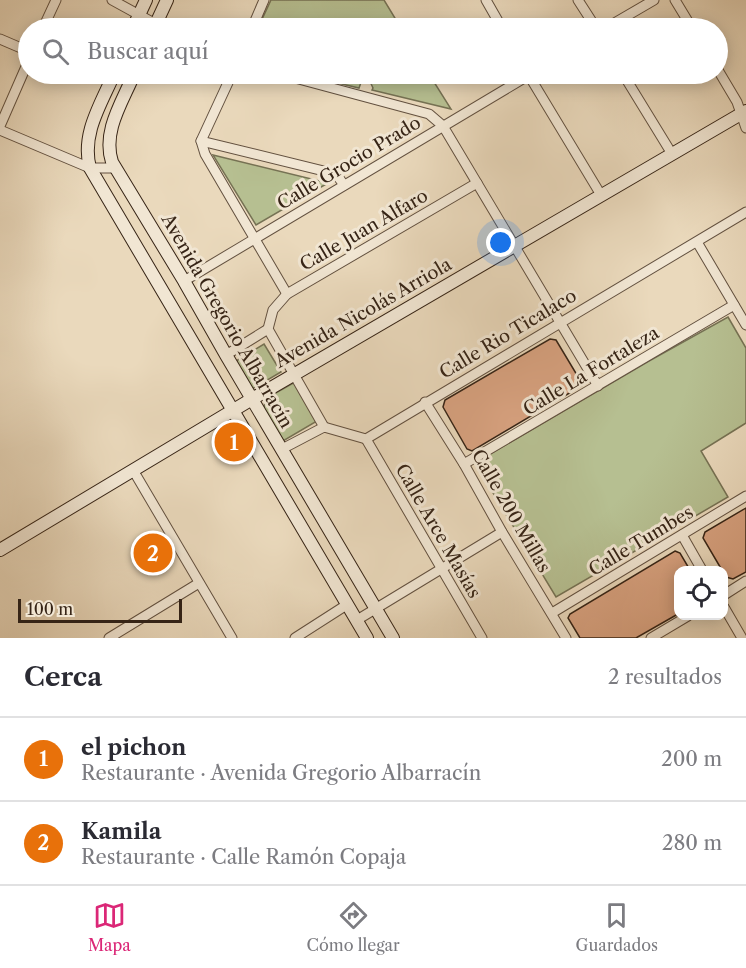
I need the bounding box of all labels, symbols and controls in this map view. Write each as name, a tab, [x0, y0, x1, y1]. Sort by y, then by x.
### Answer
search box	[18, 18, 728, 84]
icon: search	[39, 35, 72, 68]
text: Buscar aquí	[87, 38, 209, 65]
street label: Calle Grocio Prado	[273, 111, 425, 215]
street label: Calle Juan Alfaro	[296, 184, 432, 276]
street label: Avenida Gregorio Albarracín	[156, 209, 297, 432]
your location	[486, 228, 515, 257]
street label: Avenida Nicolás Arriola	[270, 253, 456, 373]
street label: Calle Rio Ticalaco	[436, 284, 580, 384]
street label: Calle La Fortaleza	[519, 322, 663, 420]
pin: 1	[214, 420, 254, 464]
street label: Calle 200 Millas	[467, 445, 555, 577]
street label: Calle Arce Masías	[391, 460, 485, 602]
street label: Calle Tumbes	[585, 501, 697, 581]
pin: 2	[134, 530, 172, 576]
map controls	[674, 566, 728, 620]
button: locate	[674, 566, 728, 620]
scale bar	[18, 596, 182, 624]
text: 100 m	[27, 599, 73, 619]
text: Cerca	[24, 661, 102, 693]
text: 2 resultados	[608, 665, 722, 689]
text: el pichon	[81, 734, 186, 761]
text: 1	[39, 747, 48, 771]
text: 200 m	[661, 747, 722, 771]
text: Restaurante · Avenida Gregorio Albarracín	[81, 761, 481, 785]
text: Kamila	[81, 818, 162, 845]
text: 2	[38, 831, 49, 855]
text: 280 m	[662, 831, 722, 855]
text: Restaurante · Calle Ramón Copaja	[81, 845, 406, 869]
tab: Mapa	[88, 899, 131, 955]
tab: Cómo llegar	[307, 899, 400, 955]
tab: Guardados	[576, 899, 658, 955]

